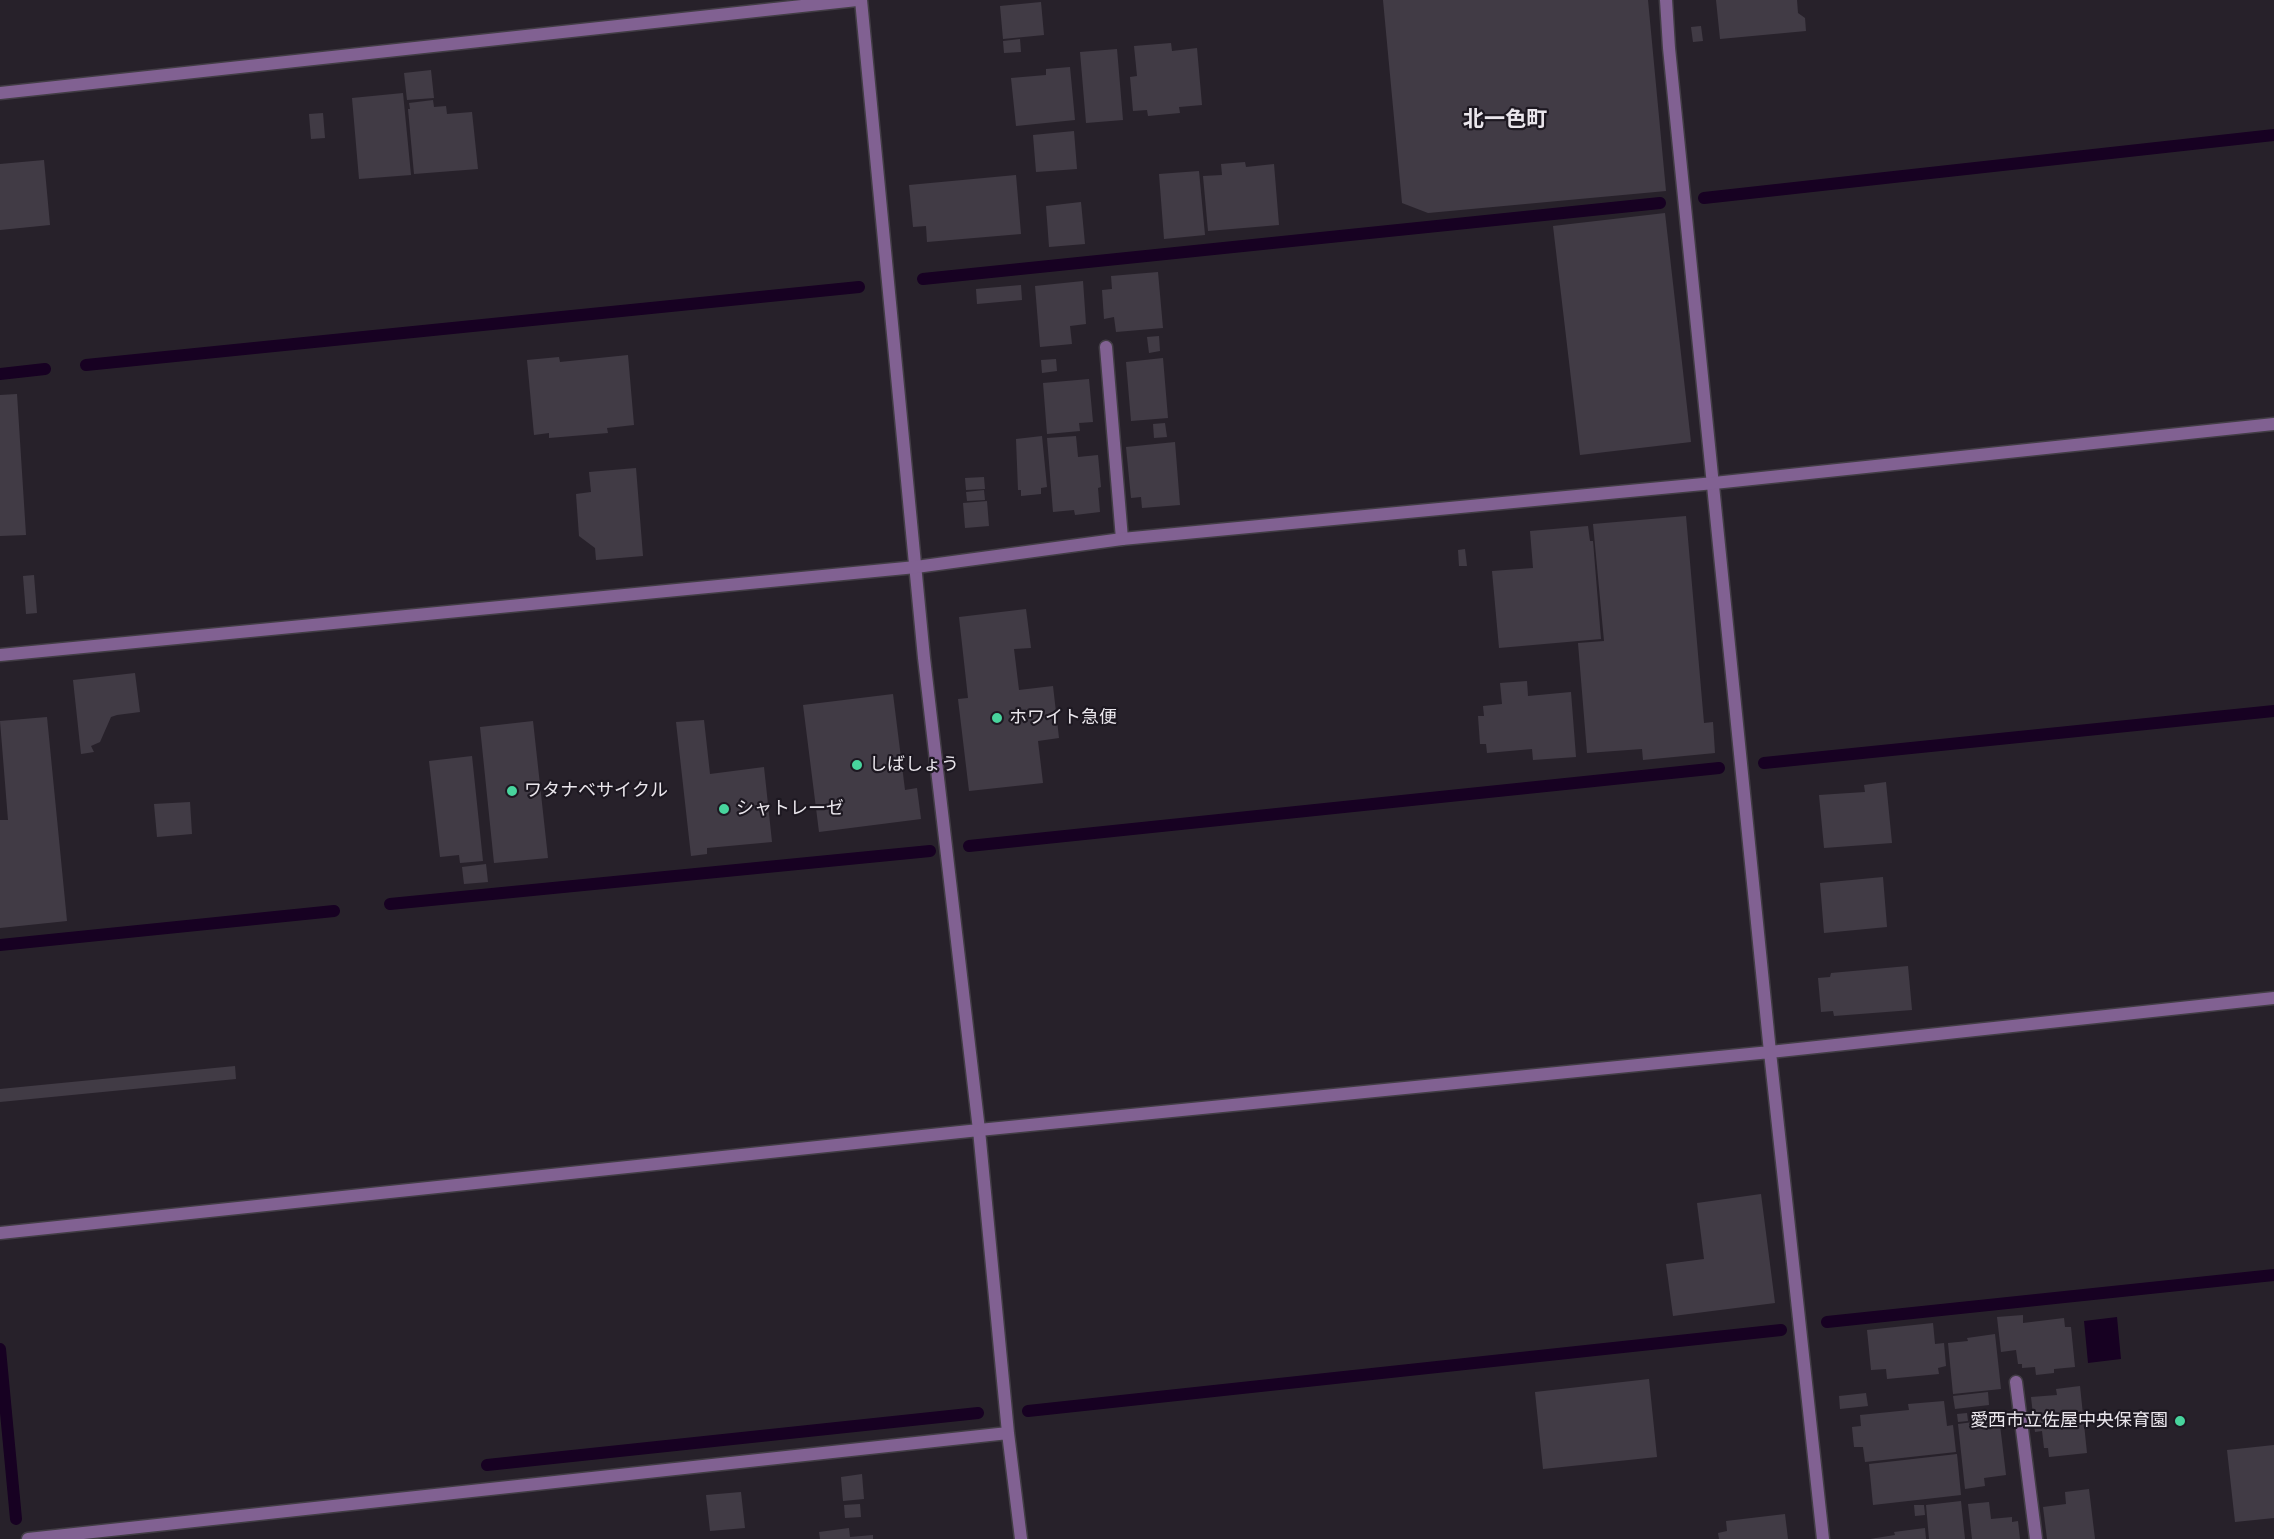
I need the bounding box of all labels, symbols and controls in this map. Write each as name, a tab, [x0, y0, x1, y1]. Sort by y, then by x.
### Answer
district label: 北一色町	[1463, 107, 1547, 133]
place label: ホワイト急便	[1009, 707, 1117, 729]
marker: ホワイト急便	[990, 711, 1004, 725]
place label: しばしょう	[869, 754, 959, 776]
marker: しばしょう	[850, 758, 864, 772]
place label: ワタナベサイクル	[524, 780, 668, 802]
marker: ワタナベサイクル	[505, 784, 519, 798]
place label: シャトレーゼ	[736, 798, 844, 820]
marker: シャトレーゼ	[717, 802, 731, 816]
place label: 愛西市立佐屋中央保育園	[1970, 1410, 2168, 1432]
marker: 愛西市立佐屋中央保育園	[2173, 1414, 2187, 1428]

